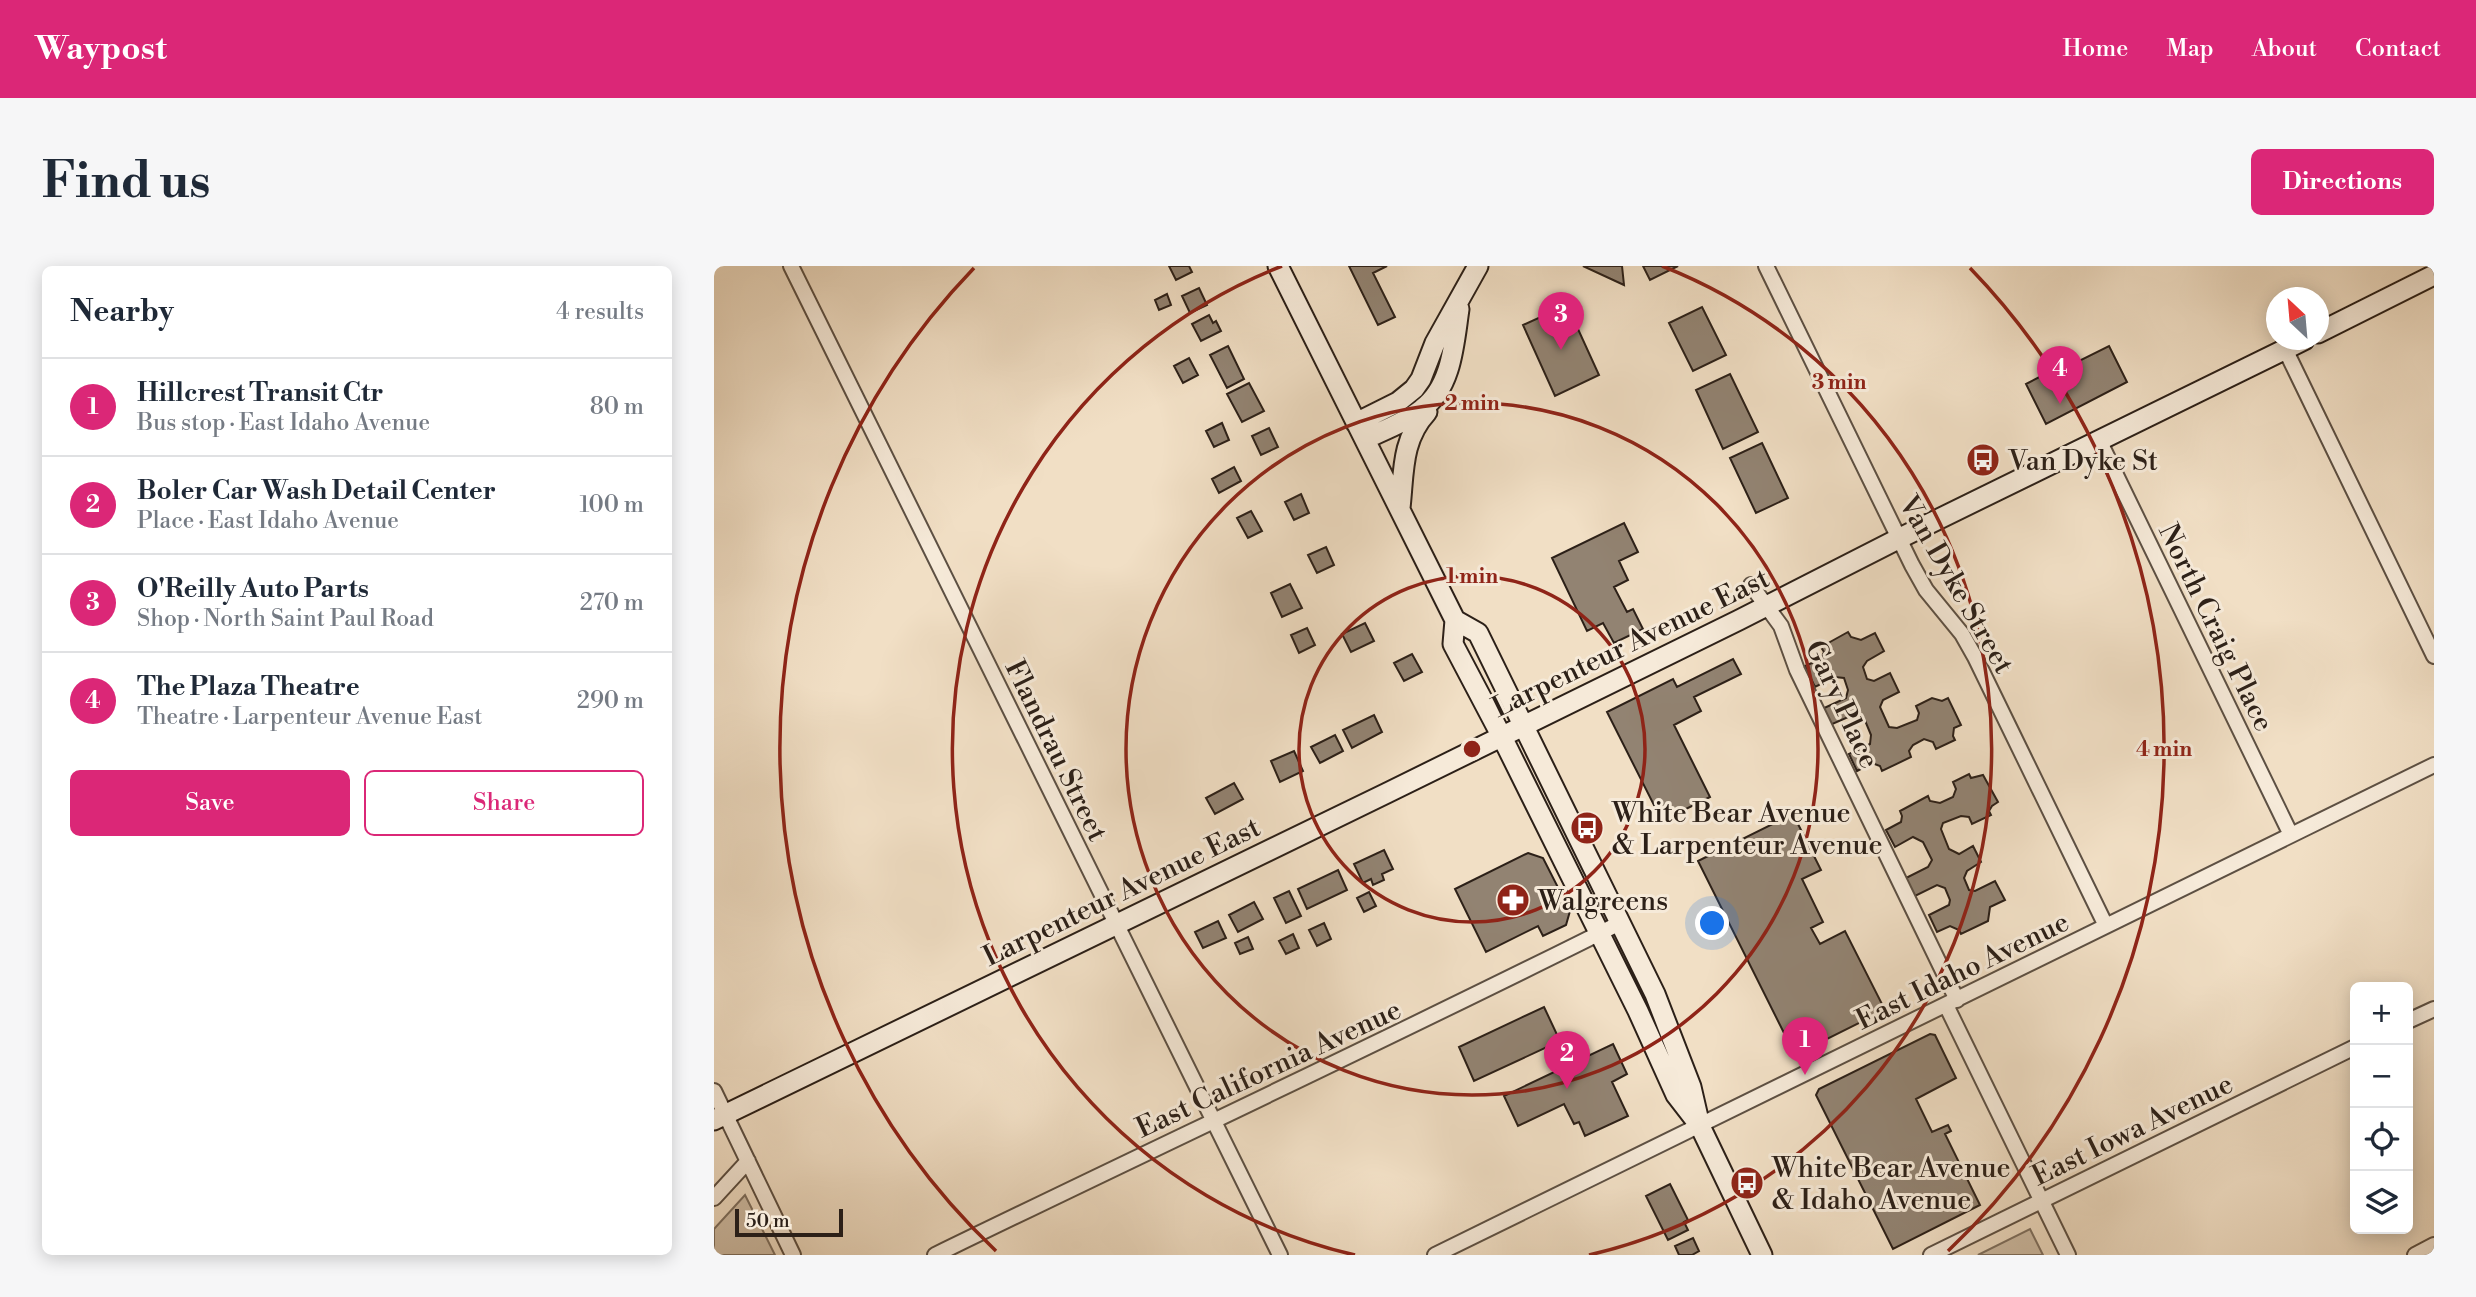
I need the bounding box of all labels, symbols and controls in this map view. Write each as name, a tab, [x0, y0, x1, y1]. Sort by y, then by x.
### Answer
text: Waypost	[35, 29, 167, 70]
text: Home	[2063, 34, 2128, 64]
text: Map	[2166, 34, 2214, 64]
text: About	[2252, 34, 2317, 64]
text: Contact	[2355, 34, 2441, 64]
button: Directions	[2251, 149, 2434, 215]
text: Find us	[42, 152, 211, 213]
north arrow	[2266, 287, 2329, 350]
pin: 3	[1538, 292, 1584, 350]
text: Nearby	[70, 293, 174, 331]
text: 4 results	[556, 298, 644, 326]
pin: 4	[2037, 346, 2083, 404]
text: 3 min	[1812, 370, 1866, 396]
text: Hillcrest Transit Ctr	[137, 377, 383, 409]
text: 2 min	[1444, 391, 1500, 417]
text: 1	[87, 393, 99, 421]
text: 80 m	[590, 393, 644, 421]
text: Bus stop · East Idaho Avenue	[137, 409, 430, 437]
bus stop icon: Van Dyke St	[1964, 441, 2002, 479]
place label: Van Dyke St	[2007, 444, 2158, 479]
text: Boler Car Wash Detail Center	[137, 475, 496, 507]
street label: Van Dyke Street	[1890, 489, 2021, 680]
text: 2	[86, 491, 100, 519]
text: 100 m	[579, 491, 644, 519]
text: Place · East Idaho Avenue	[137, 507, 399, 535]
street label: North Craig Place	[2150, 518, 2281, 737]
street label: Larpenteur Avenue East	[1486, 561, 1775, 726]
text: 1 min	[1446, 564, 1498, 590]
text: O'Reilly Auto Parts	[137, 573, 369, 605]
text: 3	[86, 589, 100, 617]
text: 270 m	[580, 589, 644, 617]
text: Shop · North Saint Paul Road	[137, 605, 434, 633]
street label: Gary Place	[1797, 635, 1886, 774]
street label: Flandrau Street	[997, 654, 1115, 847]
text: The Plaza Theatre	[137, 671, 360, 703]
text: 4	[85, 687, 101, 715]
text: 290 m	[577, 687, 644, 715]
text: Theatre · Larpenteur Avenue East	[137, 703, 482, 731]
centre of rings	[1460, 737, 1484, 761]
text: 4 min	[2136, 737, 2192, 763]
button: Save	[70, 770, 350, 836]
button: Share	[364, 770, 644, 836]
place label: White Bear Avenue & Larpenteur Avenue	[1611, 796, 1883, 863]
bus stop icon: White Bear Avenue & Larpenteur Avenue	[1568, 809, 1606, 847]
street label: Larpenteur Avenue East	[977, 810, 1266, 975]
pharmacy icon: Walgreens	[1494, 881, 1532, 919]
place label: Walgreens	[1537, 884, 1668, 919]
street label: East Idaho Avenue	[1850, 905, 2075, 1038]
your location	[1695, 906, 1729, 940]
map controls	[2350, 982, 2413, 1234]
button: +	[2350, 982, 2413, 1045]
street label: East California Avenue	[1130, 993, 1407, 1146]
pin: 1	[1782, 1017, 1828, 1075]
pin: 2	[1544, 1031, 1590, 1089]
button: −	[2350, 1045, 2413, 1108]
street label: East Iowa Avenue	[2026, 1067, 2239, 1194]
button: locate	[2350, 1108, 2413, 1171]
place label: White Bear Avenue & Idaho Avenue	[1771, 1151, 2011, 1218]
bus stop icon: White Bear Avenue & Idaho Avenue	[1728, 1164, 1766, 1202]
button: layers	[2350, 1171, 2413, 1234]
scale bar	[735, 1206, 844, 1238]
text: 50 m	[746, 1209, 790, 1233]

